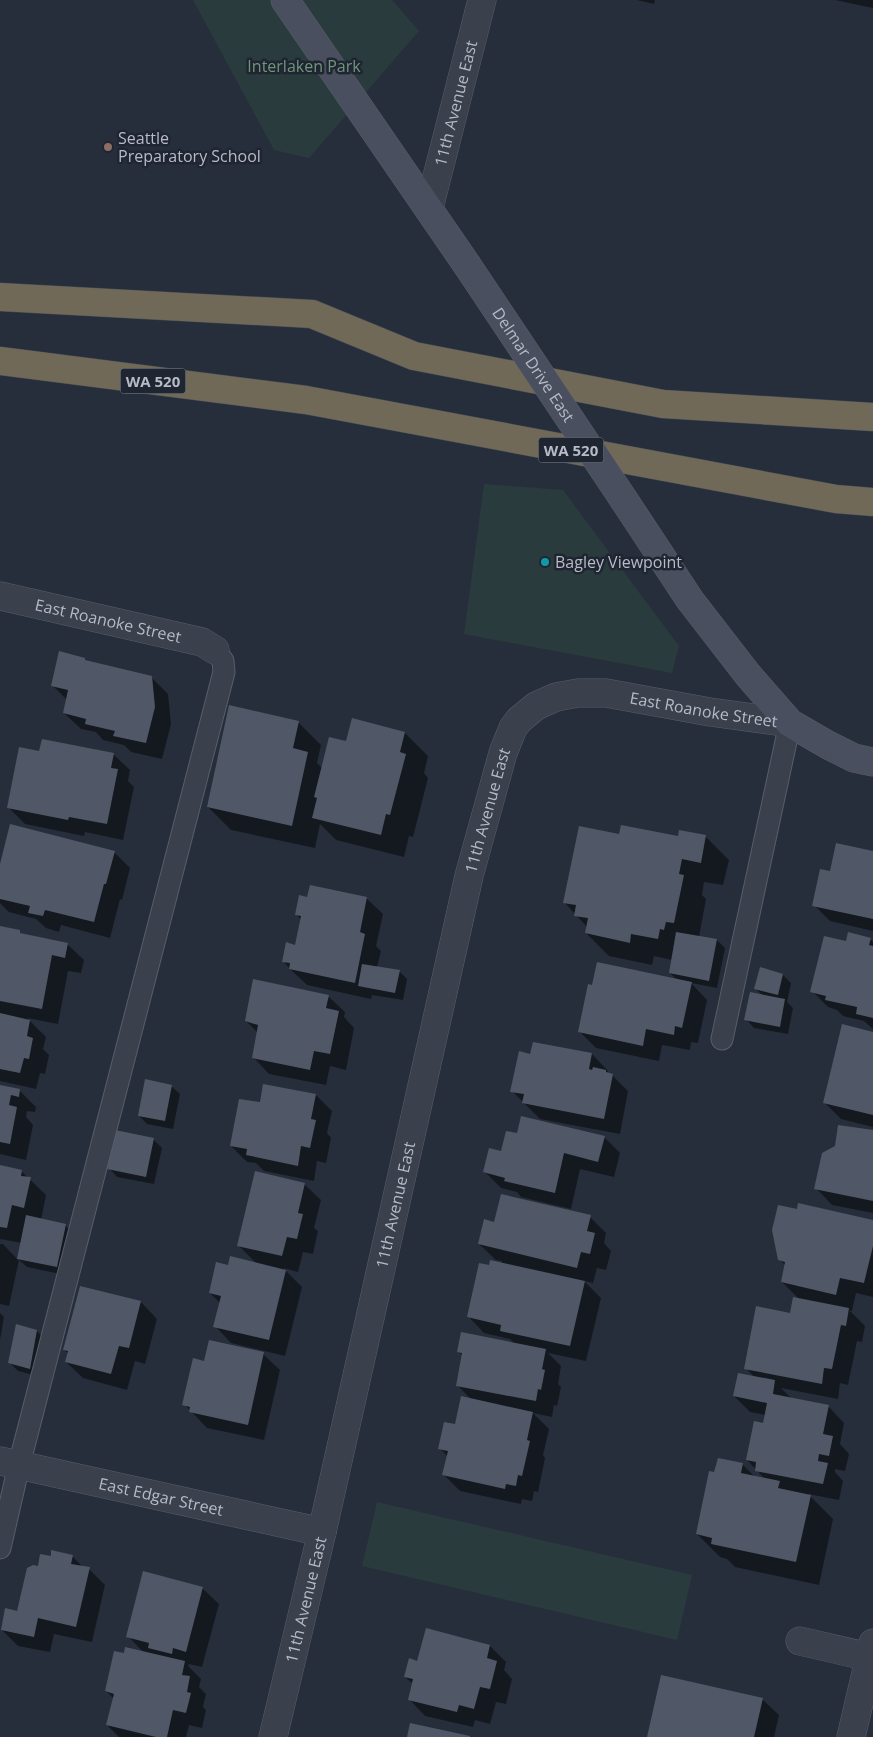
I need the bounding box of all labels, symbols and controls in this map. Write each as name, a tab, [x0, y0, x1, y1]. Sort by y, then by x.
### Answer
street label: 11th Avenue East	[429, 38, 482, 169]
park label: Interlaken Park	[247, 55, 361, 77]
place label: Seattle Preparatory School	[118, 127, 261, 167]
marker: Seattle Preparatory School	[102, 141, 114, 153]
street label: Delmar Drive East	[487, 303, 580, 427]
road number: WA 520	[120, 368, 186, 394]
road number: WA 520	[538, 438, 604, 462]
place label: Bagley Viewpoint	[555, 551, 682, 573]
marker: Bagley Viewpoint	[539, 556, 551, 568]
street label: East Roanoke Street	[33, 593, 184, 648]
street label: East Roanoke Street	[628, 687, 779, 732]
street label: 11th Avenue East	[459, 744, 515, 876]
street label: 11th Avenue East	[370, 1139, 420, 1270]
street label: East Edgar Street	[97, 1472, 226, 1521]
street label: 11th Avenue East	[280, 1534, 332, 1665]

